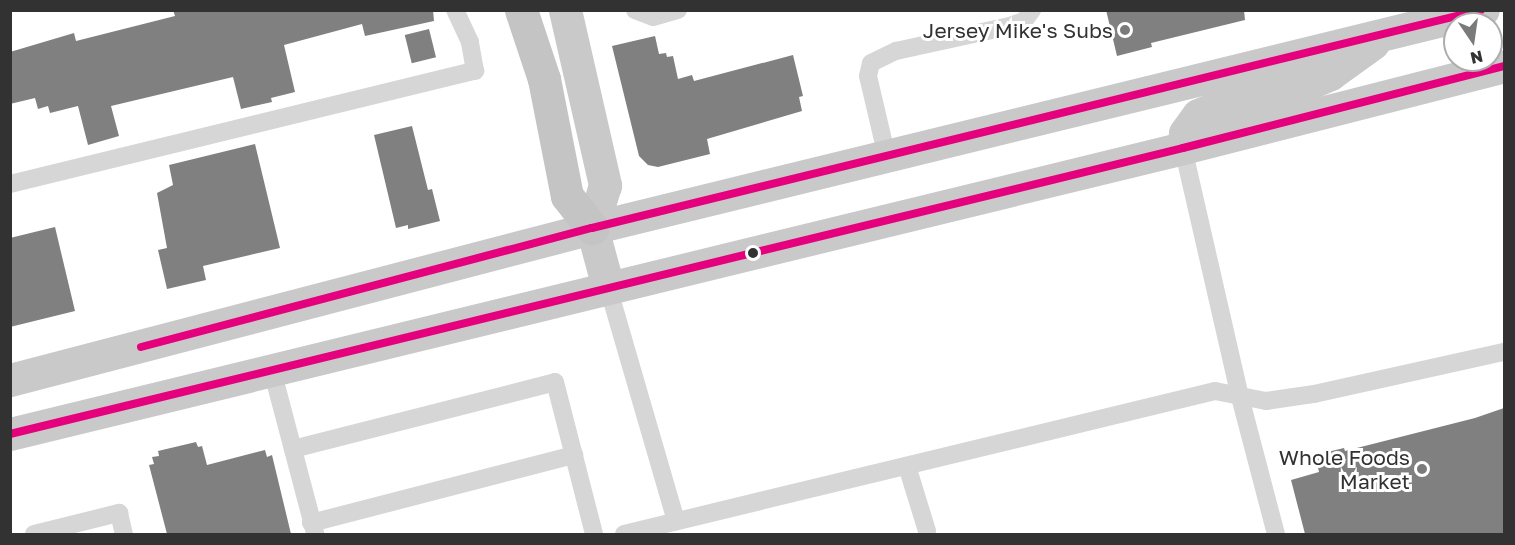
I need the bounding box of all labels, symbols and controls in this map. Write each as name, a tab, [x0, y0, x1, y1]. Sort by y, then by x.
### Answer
north arrow	[1443, 12, 1503, 72]
place label: Jersey Mike's Subs	[923, 17, 1113, 43]
marker: Jersey Mike's Subs	[1118, 23, 1132, 37]
text: N	[1468, 46, 1485, 69]
unlabelled marker	[747, 247, 759, 259]
place label: Whole Foods Market	[1279, 444, 1410, 494]
marker: Whole Foods Market	[1415, 462, 1429, 476]

